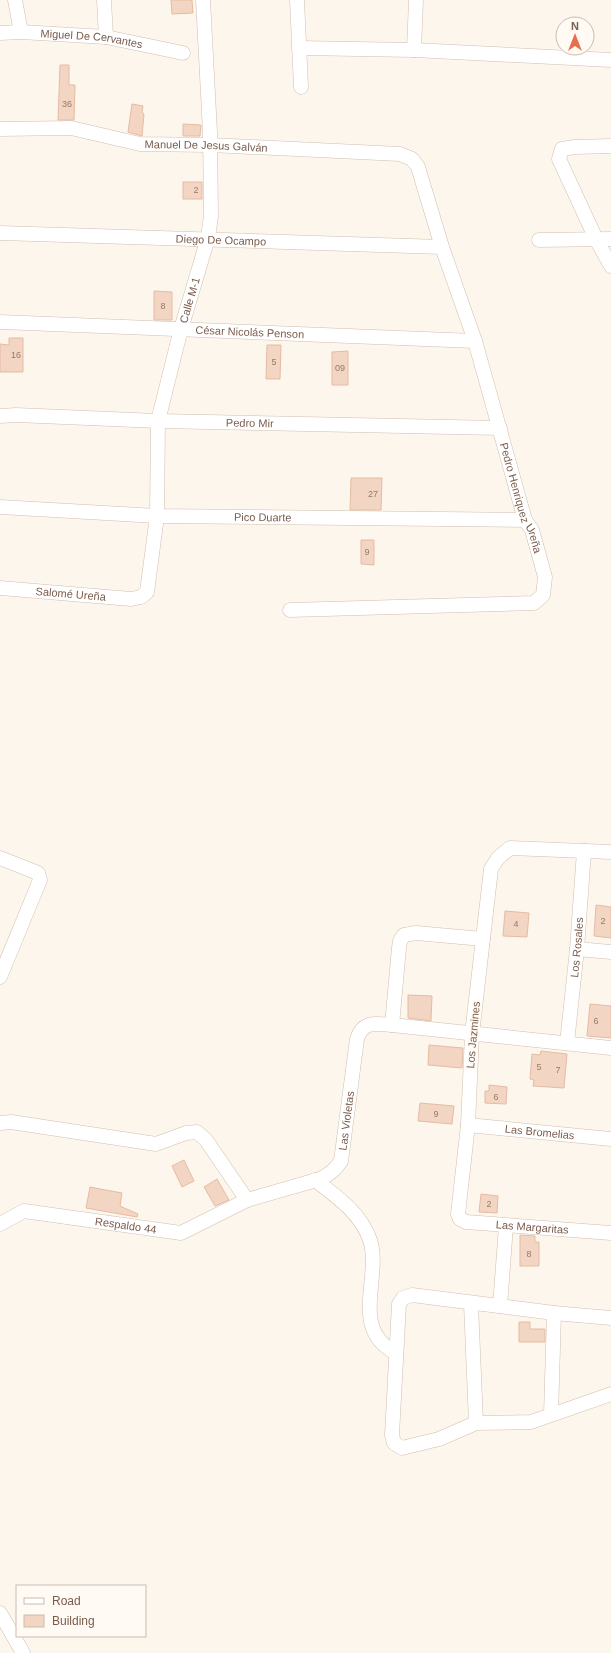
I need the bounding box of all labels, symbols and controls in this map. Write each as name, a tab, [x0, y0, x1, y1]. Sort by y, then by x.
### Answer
north arrow	[555, 16, 595, 56]
text: N	[571, 20, 579, 32]
street label: Miguel De Cervantes	[40, 27, 144, 51]
house number: 36	[62, 99, 72, 109]
street label: Manuel De Jesus Galván	[145, 138, 268, 154]
house number: 2	[193, 185, 199, 195]
street label: Diego De Ocampo	[175, 233, 266, 247]
street label: Calle M-1	[177, 276, 202, 325]
house number: 8	[160, 301, 166, 311]
street label: César Nicolás Penson	[195, 324, 304, 340]
house number: 16	[11, 350, 21, 360]
house number: 5	[271, 357, 277, 367]
house number: 09	[335, 363, 345, 373]
street label: Pedro Mir	[226, 416, 274, 429]
street label: Pedro Henriquez Ureña	[498, 441, 544, 555]
house number: 27	[368, 489, 378, 499]
street label: Pico Duarte	[234, 511, 292, 523]
house number: 9	[364, 547, 370, 557]
street label: Salomé Ureña	[35, 585, 107, 603]
street label: Los Rosales	[568, 916, 585, 978]
house number: 2	[600, 916, 606, 926]
house number: 4	[513, 919, 519, 929]
street label: Los Jazmines	[464, 1000, 482, 1069]
house number: 6	[593, 1016, 599, 1026]
house number: 5	[536, 1062, 542, 1072]
house number: 7	[555, 1065, 561, 1075]
street label: Las Violetas	[336, 1090, 356, 1151]
house number: 6	[493, 1092, 499, 1102]
house number: 9	[433, 1109, 439, 1119]
street label: Las Bromelias	[504, 1123, 575, 1141]
house number: 2	[486, 1199, 492, 1209]
street label: Respaldo 44	[94, 1215, 157, 1235]
street label: Las Margaritas	[495, 1218, 570, 1236]
house number: 8	[526, 1249, 532, 1259]
legend	[16, 1585, 146, 1637]
text: Road	[52, 1594, 81, 1608]
text: Building	[52, 1614, 95, 1628]

